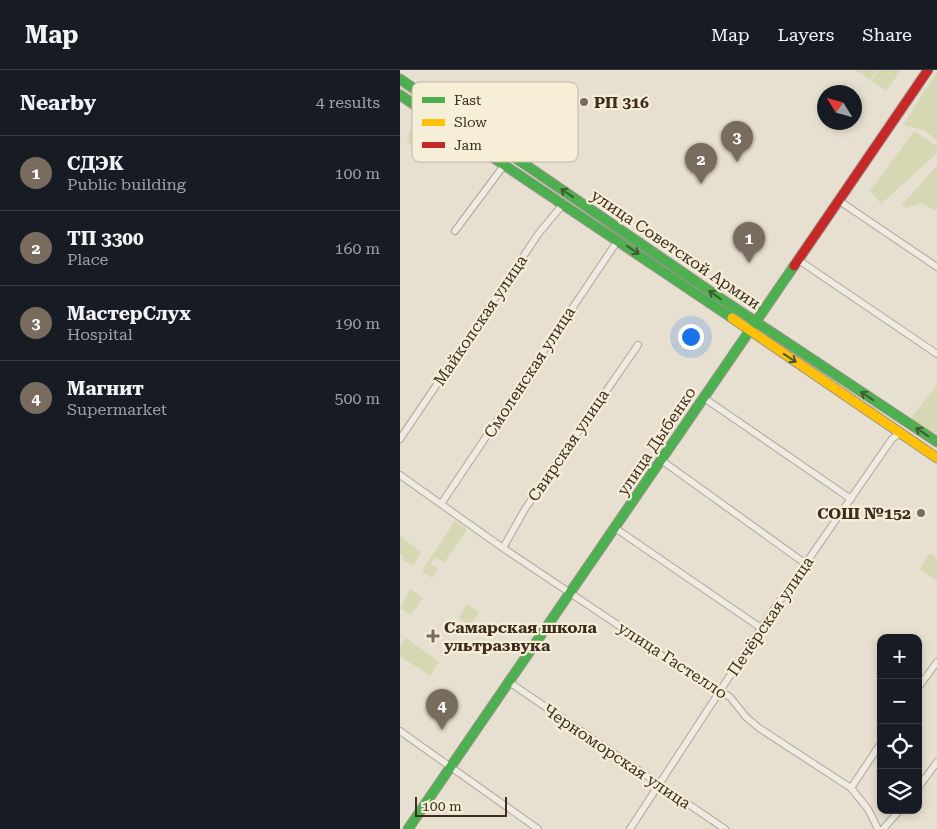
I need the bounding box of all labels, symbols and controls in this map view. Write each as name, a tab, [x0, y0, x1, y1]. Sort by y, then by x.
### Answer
text: Map	[25, 21, 79, 49]
text: Map	[711, 24, 750, 45]
text: Layers	[778, 24, 834, 45]
text: Share	[862, 24, 912, 45]
legend	[412, 82, 578, 162]
north arrow	[817, 85, 862, 130]
text: Nearby	[20, 91, 96, 115]
text: Fast	[454, 92, 481, 108]
text: 4 results	[316, 93, 380, 112]
place label: РП 316	[594, 93, 649, 112]
marker: РП 316	[578, 96, 590, 108]
text: Slow	[454, 114, 487, 130]
pin: 3	[721, 121, 753, 162]
text: Jam	[454, 137, 482, 153]
pin: 2	[685, 143, 717, 184]
text: СДЭК	[67, 152, 124, 175]
text: 1	[32, 164, 40, 183]
text: 100 m	[334, 164, 380, 183]
text: Public building	[67, 175, 186, 194]
street label: улица Советской Армии	[587, 186, 764, 313]
one-way arrow	[560, 188, 574, 198]
pin: 1	[733, 222, 765, 263]
text: ТП 3300	[67, 227, 144, 250]
text: 2	[32, 239, 40, 258]
text: 160 m	[334, 239, 380, 258]
one-way arrow	[625, 245, 639, 255]
text: Place	[67, 250, 108, 269]
street label: Майкопская улица	[430, 251, 531, 389]
one-way arrow	[708, 290, 722, 300]
text: МастерСлух	[67, 302, 191, 325]
street label: Смоленская улица	[480, 303, 579, 442]
text: 3	[32, 314, 40, 333]
text: 190 m	[334, 314, 380, 333]
your location	[678, 324, 704, 350]
text: Hospital	[67, 325, 133, 344]
one-way arrow	[783, 353, 797, 363]
text: Магнит	[67, 377, 144, 400]
street label: улица Дыбенко	[613, 383, 700, 499]
street label: Свирская улица	[524, 385, 613, 505]
text: 4	[32, 389, 40, 408]
text: 500 m	[334, 389, 380, 408]
one-way arrow	[860, 390, 874, 401]
text: Supermarket	[67, 400, 167, 419]
one-way arrow	[916, 427, 930, 437]
place label: СОШ №152	[817, 504, 911, 523]
marker: СОШ №152	[915, 507, 927, 519]
street label: Печёрская улица	[723, 553, 818, 680]
place label: Самарская школа ультразвука	[444, 618, 597, 655]
street label: улица Гастелло	[614, 618, 731, 703]
marker: Самарская школа ультразвука	[426, 629, 440, 643]
map controls	[877, 634, 922, 814]
button: +	[877, 634, 922, 679]
button: −	[877, 679, 922, 724]
pin: 4	[426, 689, 458, 730]
street label: Черноморская улица	[539, 700, 695, 813]
button: locate	[877, 724, 922, 769]
button: layers	[877, 769, 922, 814]
scale bar	[415, 794, 508, 817]
text: 100 m	[422, 798, 462, 814]

